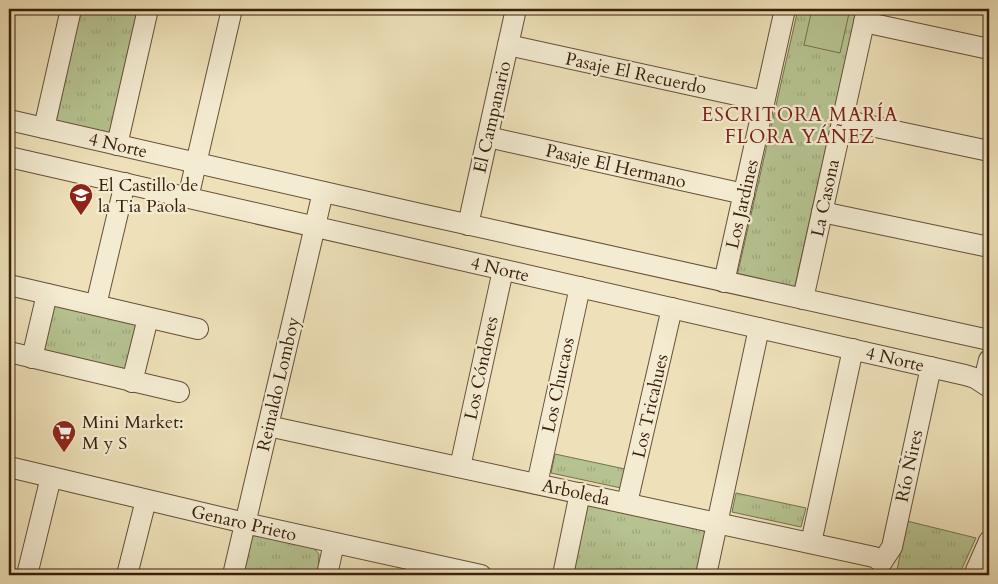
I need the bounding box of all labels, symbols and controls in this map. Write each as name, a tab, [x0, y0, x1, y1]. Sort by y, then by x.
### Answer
street label: Pasaje El Recuerdo	[563, 46, 709, 101]
street label: El Campanario	[467, 58, 518, 175]
district label: ESCRITORA MARÍA FLORA YÁÑEZ	[701, 102, 899, 150]
street label: 4 Norte	[86, 127, 150, 164]
street label: Pasaje El Hermano	[543, 138, 689, 195]
street label: Los Jardines	[720, 157, 765, 251]
street label: La Casona	[805, 157, 846, 239]
place label: El Castillo de la Tia Paola	[98, 173, 198, 219]
school or university icon: El Castillo de la Tia Paola	[68, 182, 94, 216]
street label: 4 Norte	[468, 251, 532, 288]
street label: Reinaldo Lomboy	[251, 314, 306, 454]
street label: Los Cóndores	[458, 314, 505, 422]
street label: Los Chucaos	[536, 335, 581, 435]
street label: 4 Norte	[863, 341, 927, 378]
street label: Los Tricahues	[626, 352, 675, 461]
place label: Mini Market: M y S	[82, 410, 184, 456]
supermarket icon: Mini Market: M y S	[51, 419, 77, 453]
street label: Río Ñires	[890, 428, 929, 505]
street label: Arboleda	[540, 473, 612, 512]
street label: Genaro Prieto	[189, 499, 299, 548]

